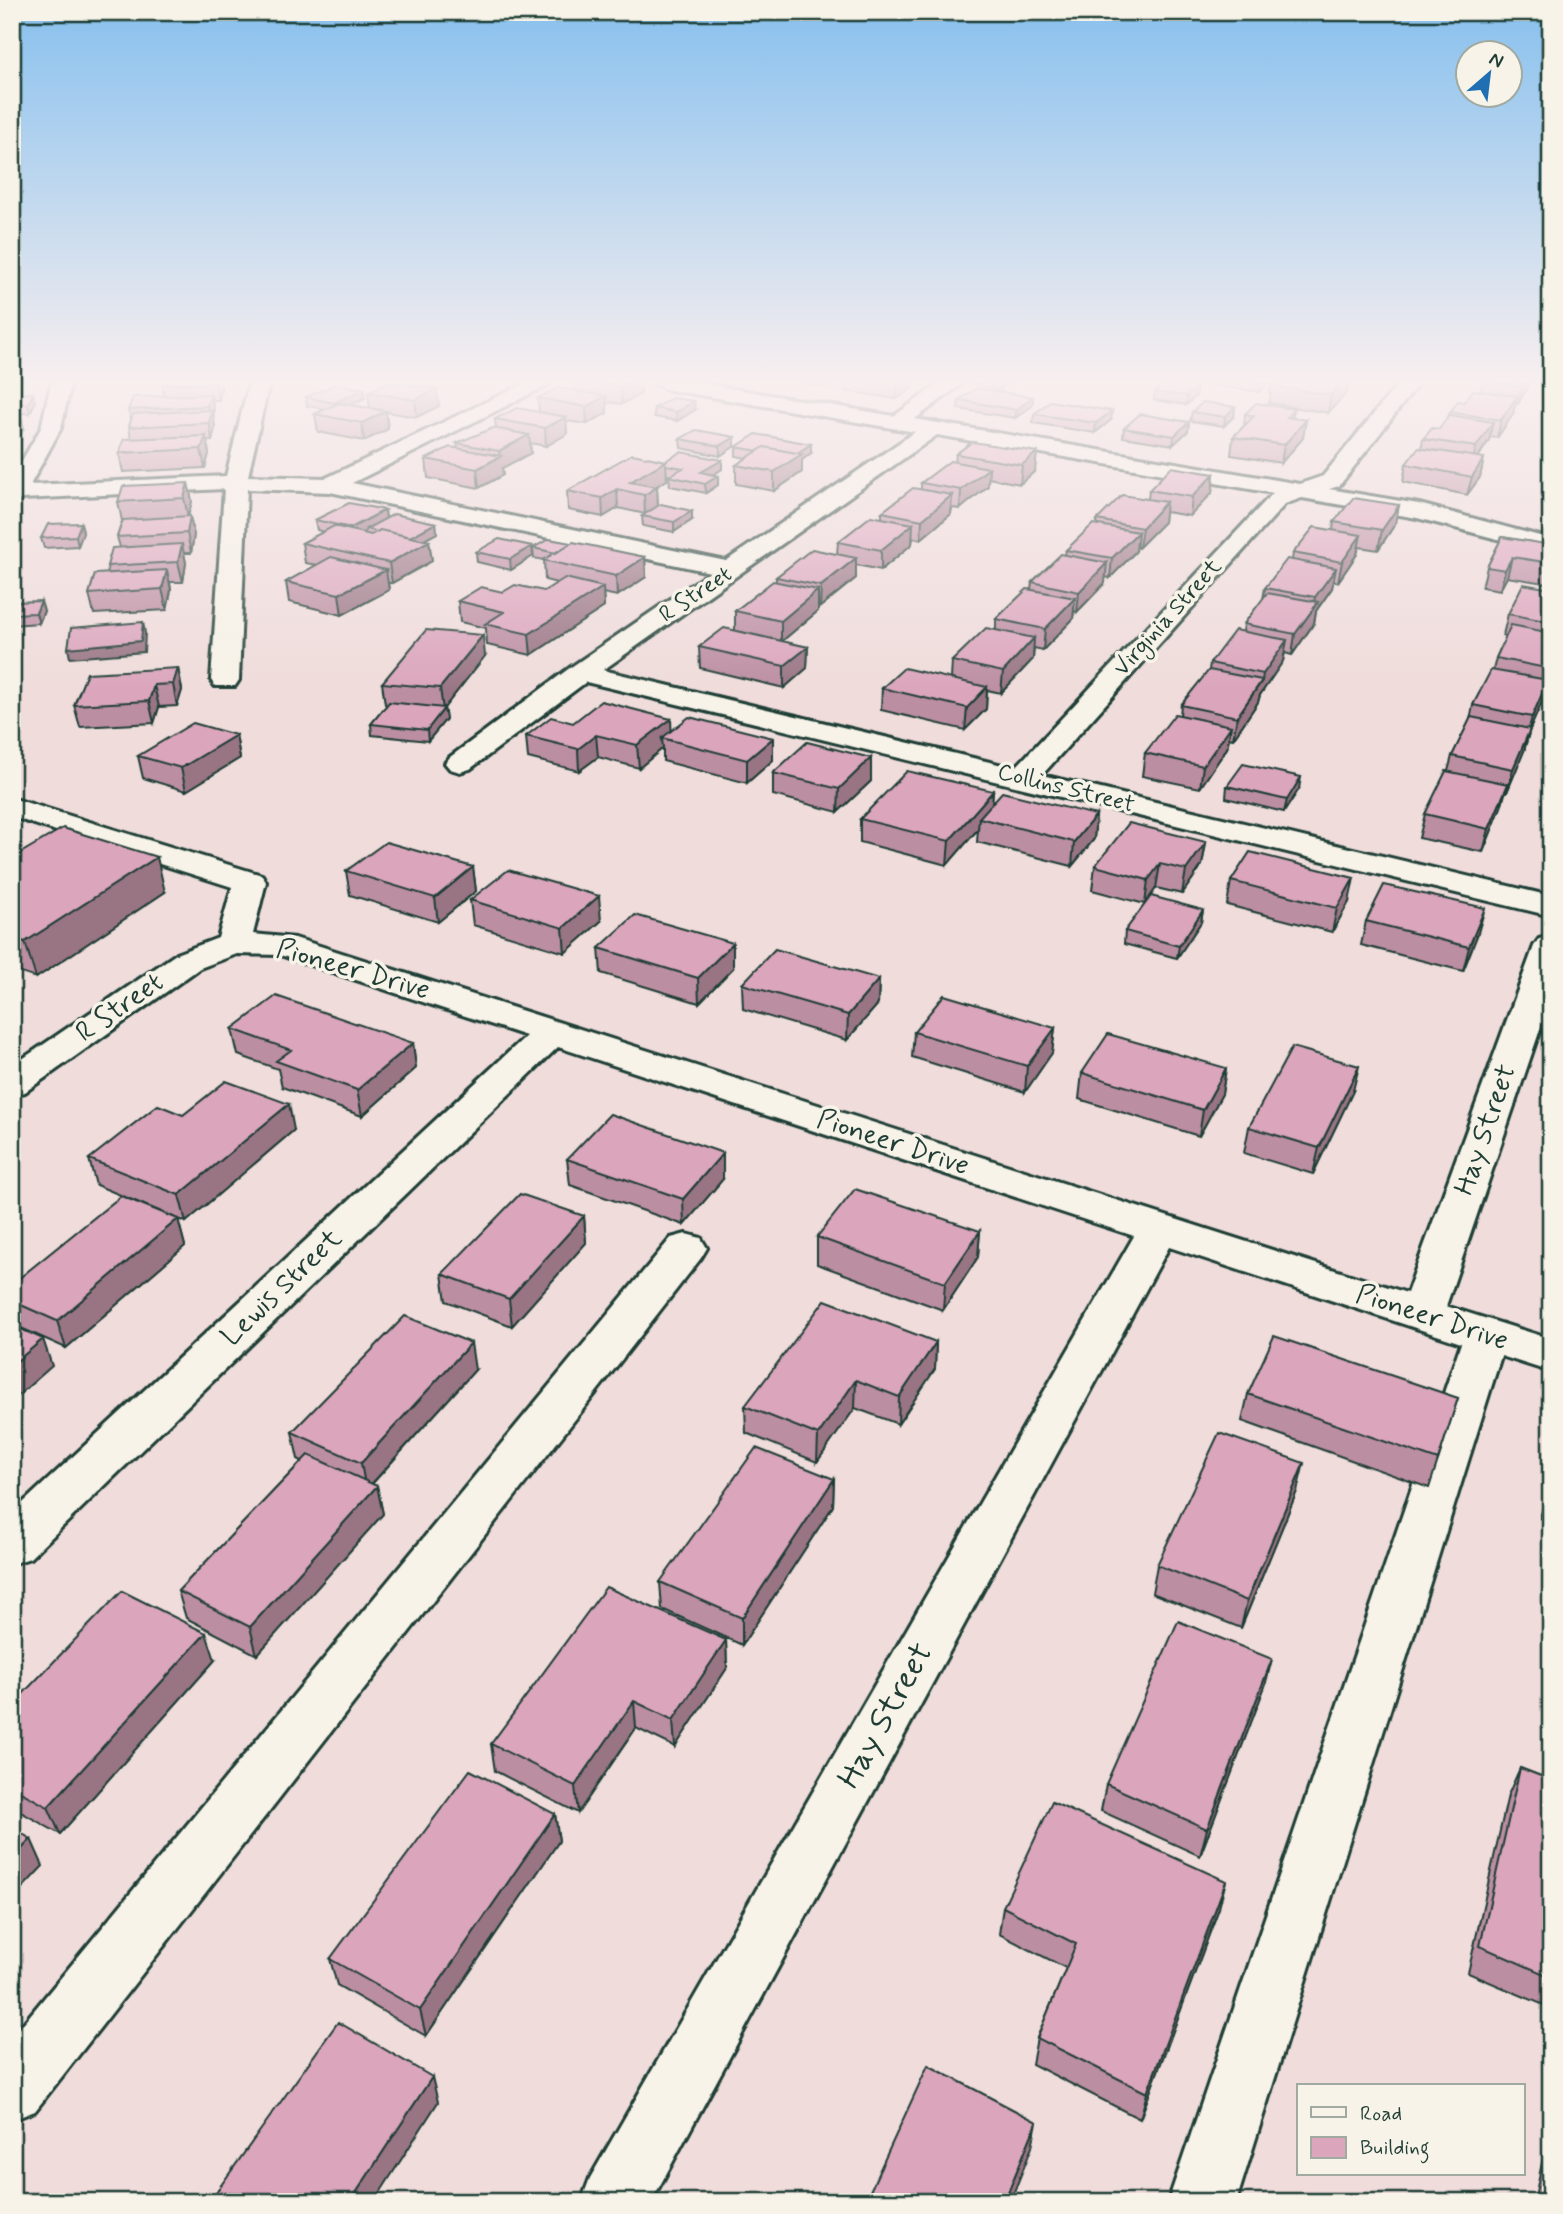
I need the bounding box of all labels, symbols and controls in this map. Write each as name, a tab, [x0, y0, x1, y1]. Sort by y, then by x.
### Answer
north arrow	[1454, 38, 1524, 108]
text: N	[1485, 46, 1508, 74]
street label: Virginia Street	[1107, 553, 1230, 684]
street label: R Street	[654, 560, 738, 630]
street label: Collins Street	[994, 757, 1138, 821]
street label: Pioneer Drive	[272, 930, 434, 1010]
street label: R Street	[69, 964, 171, 1052]
street label: Hay Street	[1446, 1060, 1526, 1200]
street label: Pioneer Drive	[812, 1101, 974, 1185]
street label: Lewis Street	[214, 1221, 351, 1355]
street label: Pioneer Drive	[1351, 1276, 1513, 1360]
street label: Hay Street	[828, 1635, 944, 1797]
legend	[1297, 2084, 1524, 2176]
text: Road	[1360, 2100, 1402, 2128]
text: Building	[1360, 2134, 1430, 2164]

